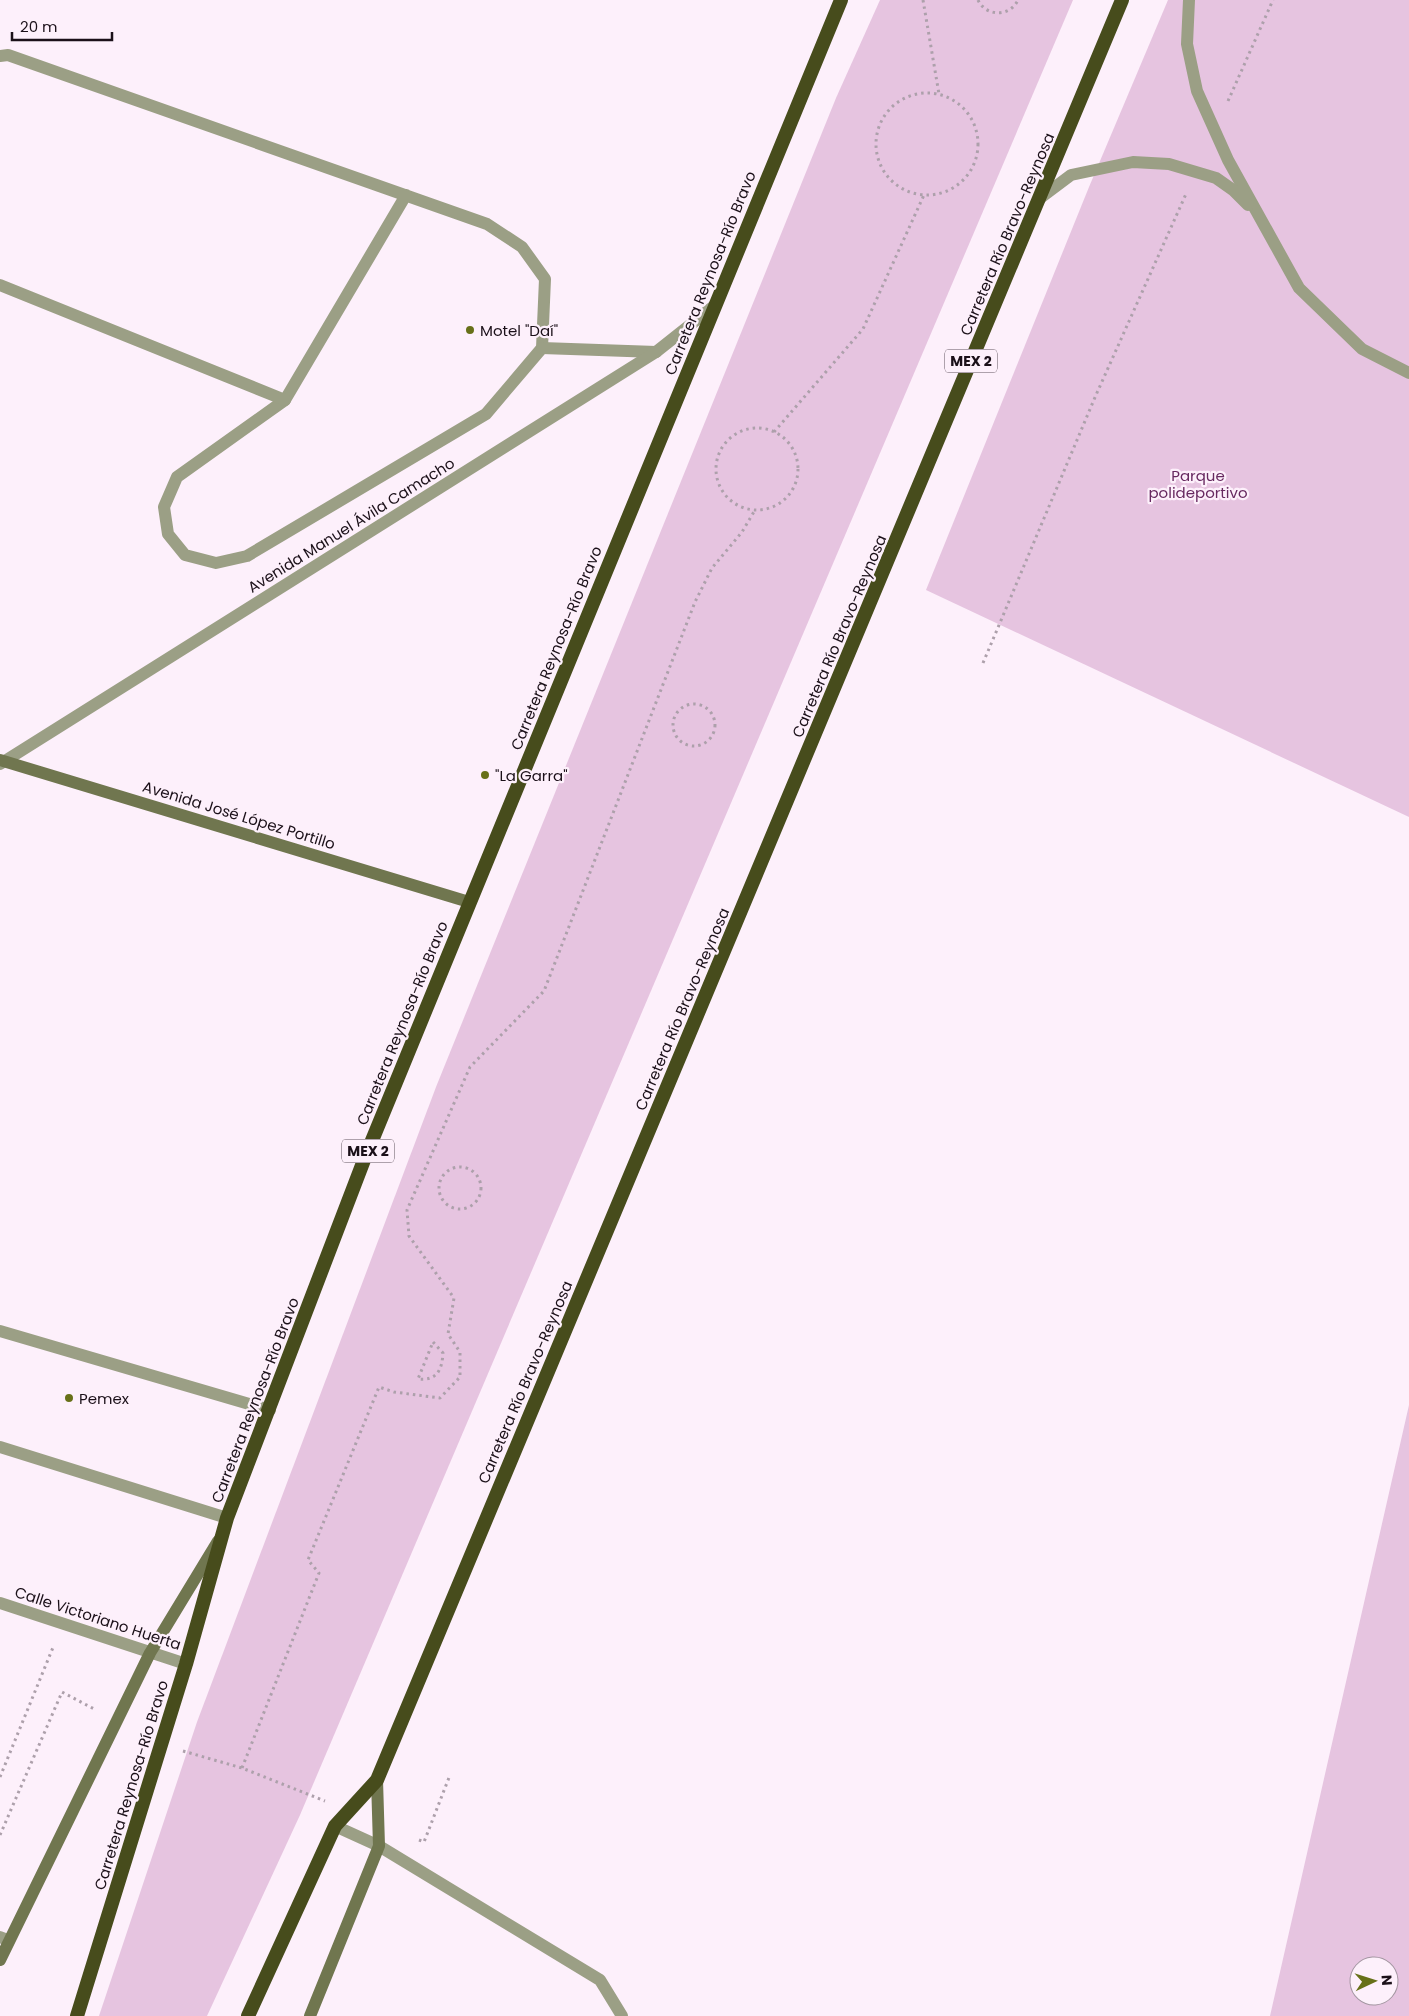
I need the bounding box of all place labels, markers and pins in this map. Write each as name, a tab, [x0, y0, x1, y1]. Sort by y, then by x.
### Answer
place label: Motel "Daí"	[480, 320, 558, 341]
marker: Motel "Daí"	[464, 324, 476, 336]
place label: "La Garra"	[495, 765, 568, 786]
marker: "La Garra"	[479, 769, 491, 781]
place label: Pemex	[79, 1388, 129, 1409]
marker: Pemex	[63, 1392, 75, 1404]

